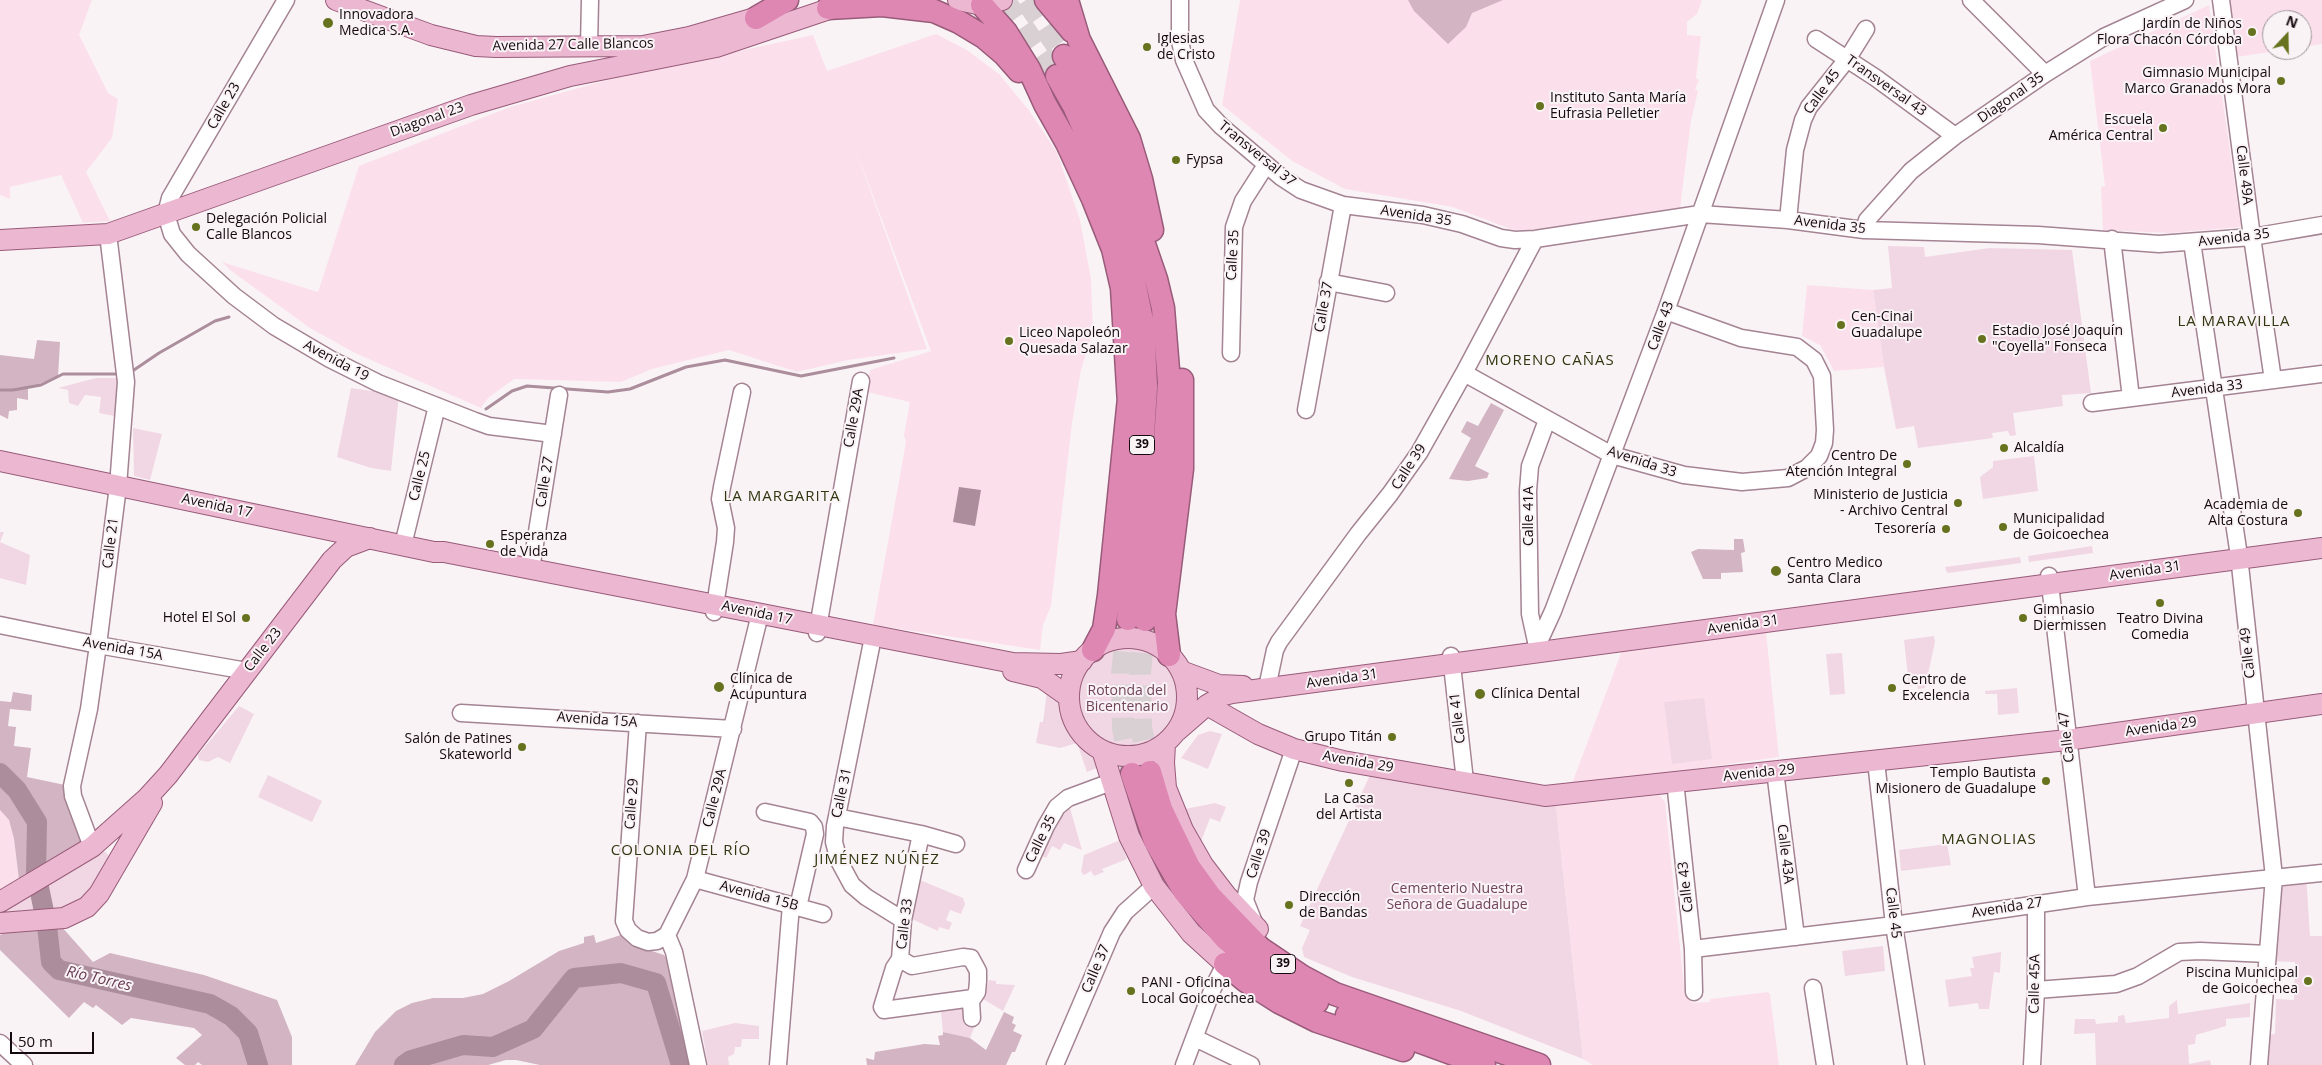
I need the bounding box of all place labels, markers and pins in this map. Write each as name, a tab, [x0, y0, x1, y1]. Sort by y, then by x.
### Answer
place label: Innovadora Medica S.A.	[339, 7, 414, 40]
marker: Innovadora Medica S.A.	[321, 16, 335, 30]
place label: Jardín de Niños Flora Chacón Córdoba	[2097, 16, 2242, 48]
marker: Jardín de Niños Flora Chacón Córdoba	[2246, 26, 2258, 38]
place label: Iglesias de Cristo	[1157, 31, 1215, 64]
marker: Iglesias de Cristo	[1141, 41, 1153, 53]
place label: Gimnasio Municipal Marco Granados Mora	[2124, 65, 2271, 98]
marker: Gimnasio Municipal Marco Granados Mora	[2275, 75, 2287, 87]
place label: Instituto Santa María Eufrasia Pelletier	[1550, 90, 1686, 122]
marker: Instituto Santa María Eufrasia Pelletier	[1534, 100, 1546, 112]
place label: Escuela América Central	[2049, 112, 2153, 144]
marker: Escuela América Central	[2157, 122, 2169, 134]
place label: Fypsa	[1186, 152, 1223, 168]
marker: Fypsa	[1170, 154, 1182, 166]
place label: Delegación Policial Calle Blancos	[206, 211, 327, 243]
marker: Delegación Policial Calle Blancos	[190, 221, 202, 233]
place label: Cen-Cinai Guadalupe	[1851, 309, 1922, 342]
marker: Cen-Cinai Guadalupe	[1835, 319, 1847, 331]
place label: Estadio José Joaquín "Coyella" Fonseca	[1992, 323, 2123, 356]
place label: Liceo Napoleón Quesada Salazar	[1019, 325, 1128, 358]
marker: Estadio José Joaquín "Coyella" Fonseca	[1976, 333, 1988, 345]
marker: Liceo Napoleón Quesada Salazar	[1003, 335, 1015, 347]
place label: Alcaldía	[2014, 440, 2064, 456]
marker: Alcaldía	[1998, 442, 2010, 454]
place label: Centro De Atención Integral	[1786, 448, 1897, 481]
marker: Centro De Atención Integral	[1901, 458, 1913, 470]
place label: Ministerio de Justicia - Archivo Central	[1813, 487, 1948, 520]
marker: Ministerio de Justicia - Archivo Central	[1952, 497, 1964, 509]
place label: Academia de Alta Costura	[2204, 497, 2288, 530]
marker: Academia de Alta Costura	[2292, 507, 2304, 519]
place label: Municipalidad de Goicoechea	[2013, 511, 2109, 544]
place label: Tesorería	[1875, 521, 1936, 537]
marker: Municipalidad de Goicoechea	[1997, 521, 2009, 533]
marker: Tesorería	[1940, 523, 1952, 535]
place label: Esperanza de Vida	[500, 528, 567, 560]
marker: Esperanza de Vida	[484, 538, 496, 550]
place label: Centro Medico Santa Clara	[1787, 555, 1883, 588]
marker: Centro Medico Santa Clara	[1769, 564, 1783, 578]
marker: Teatro Divina Comedia	[2154, 597, 2166, 609]
place label: Gimnasio Diermissen	[2033, 602, 2107, 634]
place label: Hotel El Sol	[163, 610, 236, 626]
place label: Teatro Divina Comedia	[2117, 611, 2203, 644]
marker: Hotel El Sol	[240, 612, 252, 624]
marker: Gimnasio Diermissen	[2017, 612, 2029, 624]
place label: Clínica de Acupuntura	[730, 671, 807, 704]
place label: Centro de Excelencia	[1902, 672, 1970, 704]
marker: Clínica de Acupuntura	[712, 680, 726, 694]
marker: Centro de Excelencia	[1886, 682, 1898, 694]
place label: Clínica Dental	[1491, 686, 1580, 702]
marker: Clínica Dental	[1473, 687, 1487, 701]
place label: Grupo Titán	[1304, 729, 1382, 745]
place label: Salón de Patines Skateworld	[404, 731, 512, 764]
marker: Grupo Titán	[1386, 731, 1398, 743]
marker: Salón de Patines Skateworld	[516, 741, 528, 753]
place label: Templo Bautista Misionero de Guadalupe	[1876, 765, 2036, 798]
marker: Templo Bautista Misionero de Guadalupe	[2040, 775, 2052, 787]
marker: La Casa del Artista	[1343, 777, 1355, 789]
place label: La Casa del Artista	[1316, 791, 1382, 824]
place label: Dirección de Bandas	[1299, 889, 1367, 922]
marker: Dirección de Bandas	[1283, 899, 1295, 911]
place label: Piscina Municipal de Goicoechea	[2186, 965, 2298, 998]
place label: PANI - Oficina Local Goicoechea	[1141, 975, 1254, 1008]
marker: Piscina Municipal de Goicoechea	[2302, 975, 2314, 987]
marker: PANI - Oficina Local Goicoechea	[1125, 985, 1137, 997]

